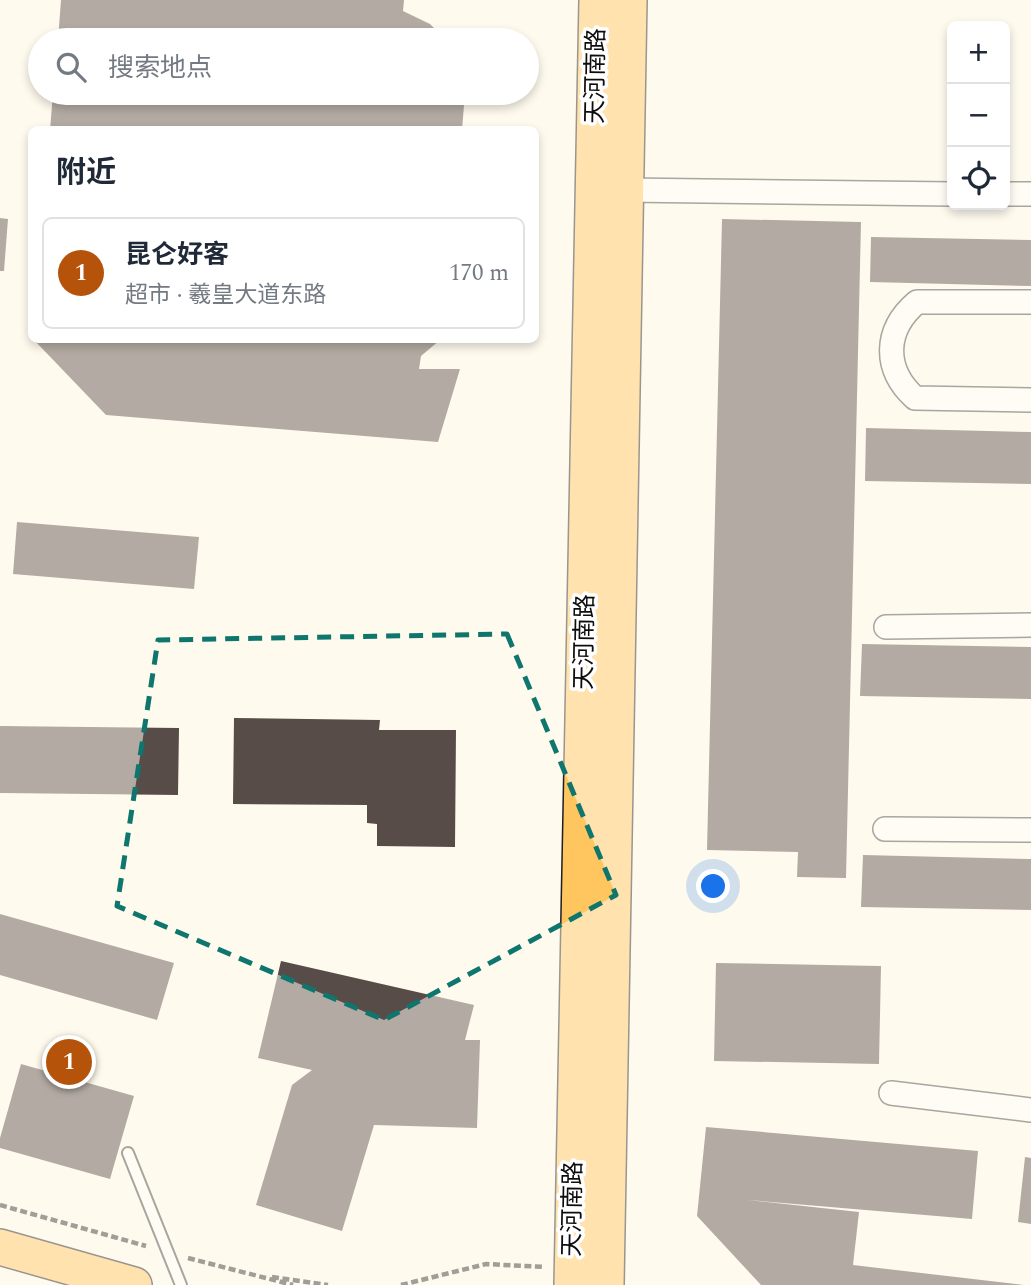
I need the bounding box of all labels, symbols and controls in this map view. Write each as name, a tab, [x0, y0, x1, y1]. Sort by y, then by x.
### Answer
map controls	[947, 21, 1010, 210]
button: +	[947, 21, 1010, 84]
search box	[28, 28, 539, 105]
street label: 天河南路	[577, 28, 615, 124]
icon: search	[52, 48, 90, 86]
text: 搜索地点	[108, 48, 212, 88]
button: −	[947, 84, 1010, 147]
button: locate	[947, 147, 1010, 210]
text: 附近	[56, 150, 116, 196]
text: 昆仑好客	[125, 235, 229, 275]
text: 1	[75, 256, 87, 291]
text: 170 m	[449, 256, 509, 291]
text: 超市 · 羲皇大道东路	[125, 278, 326, 313]
street label: 天河南路	[566, 594, 604, 690]
your location	[696, 869, 730, 903]
pin: 1	[46, 1036, 92, 1088]
street label: 天河南路	[554, 1161, 592, 1257]

